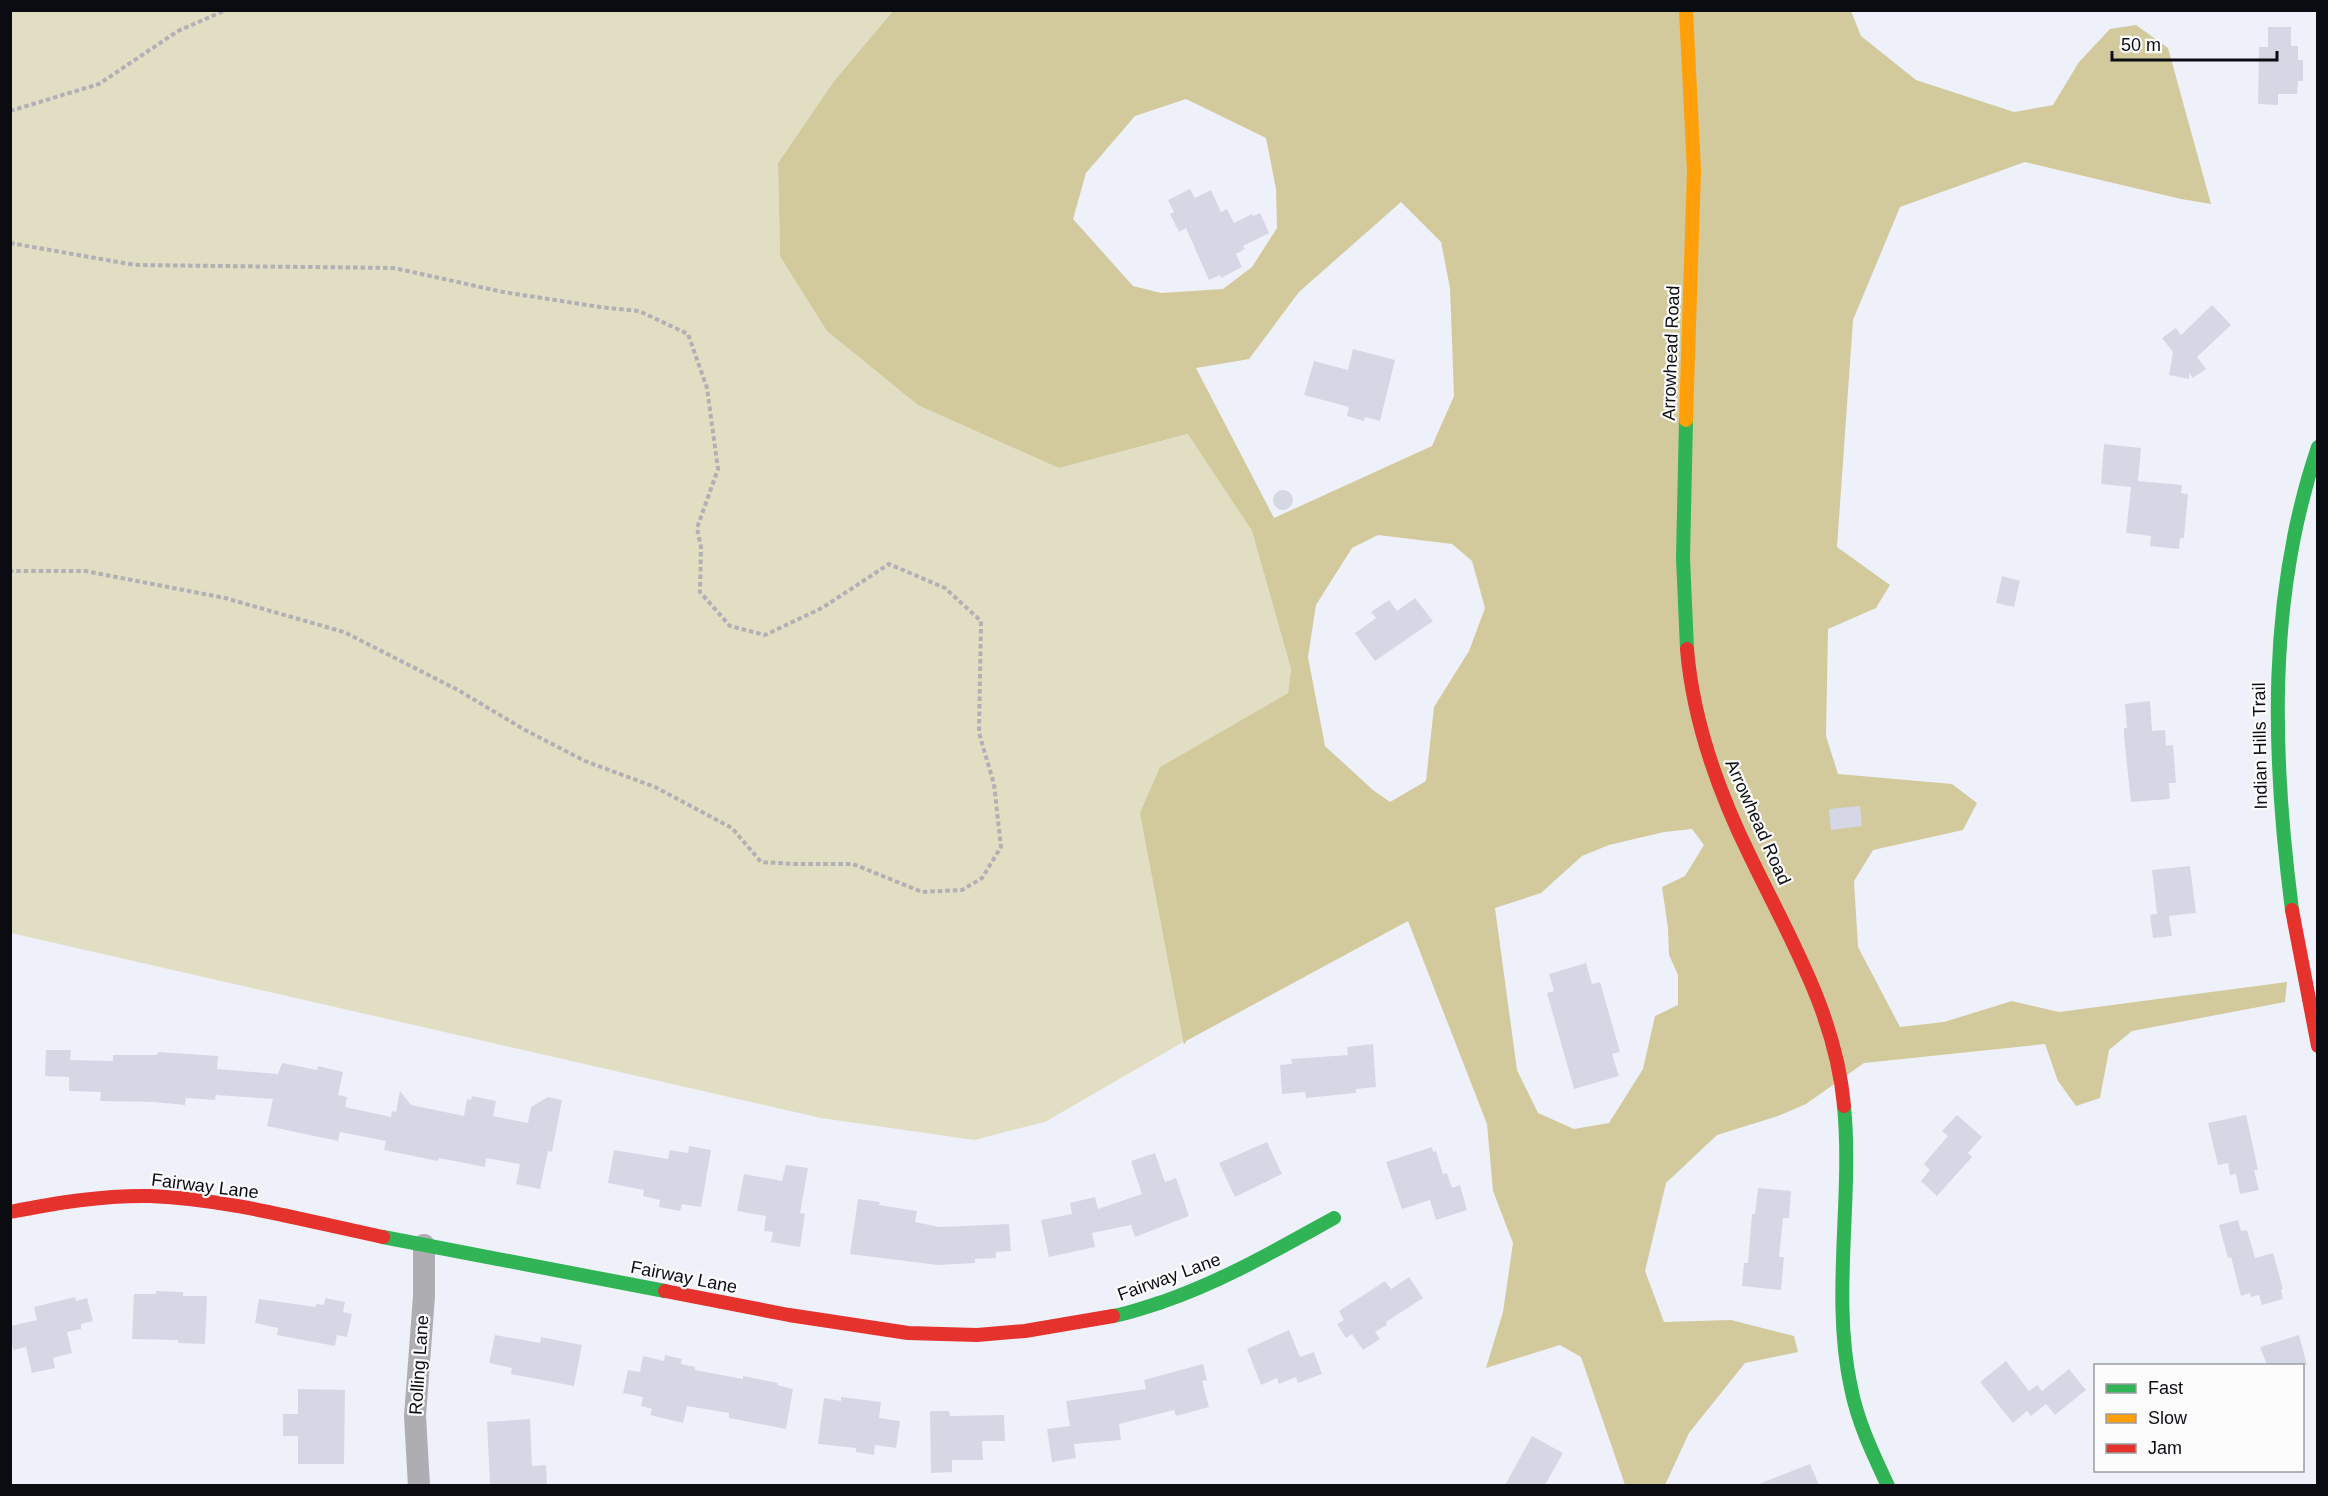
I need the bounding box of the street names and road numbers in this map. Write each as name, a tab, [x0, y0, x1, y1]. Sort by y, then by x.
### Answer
street label: Arrowhead Road	[1659, 285, 1683, 421]
street label: Indian Hills Trail	[2249, 682, 2271, 810]
street label: Arrowhead Road	[1721, 756, 1795, 888]
street label: Fairway Lane	[150, 1169, 260, 1203]
street label: Fairway Lane	[1115, 1249, 1223, 1305]
street label: Fairway Lane	[629, 1257, 739, 1297]
street label: Rolling Lane	[406, 1314, 432, 1416]

